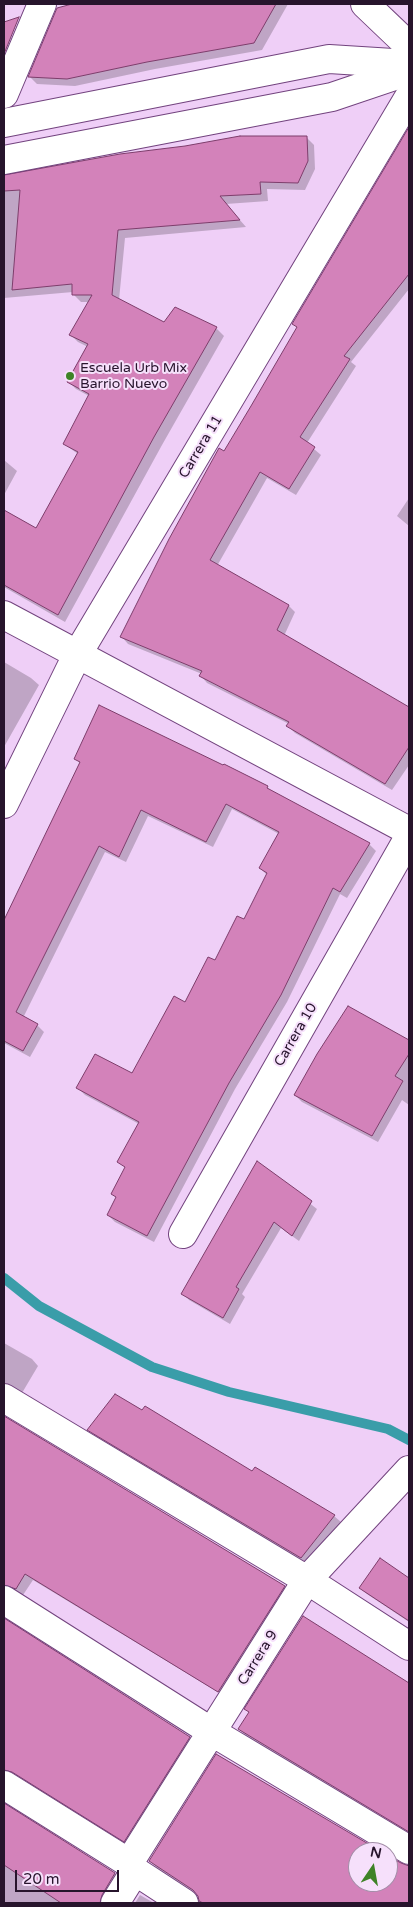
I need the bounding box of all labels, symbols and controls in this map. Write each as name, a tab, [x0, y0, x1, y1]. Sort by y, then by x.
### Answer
place label: Escuela Urb Mix Barrio Nuevo	[80, 360, 187, 392]
marker: Escuela Urb Mix Barrio Nuevo	[64, 370, 76, 382]
street label: Carrera 11	[176, 412, 226, 482]
street label: Carrera 10	[271, 1000, 321, 1070]
street label: Carrera 9	[235, 1627, 281, 1689]
north arrow	[348, 1842, 398, 1892]
text: N	[369, 1843, 383, 1862]
scale bar	[18, 1860, 121, 1892]
text: 20 m	[23, 1870, 60, 1888]

